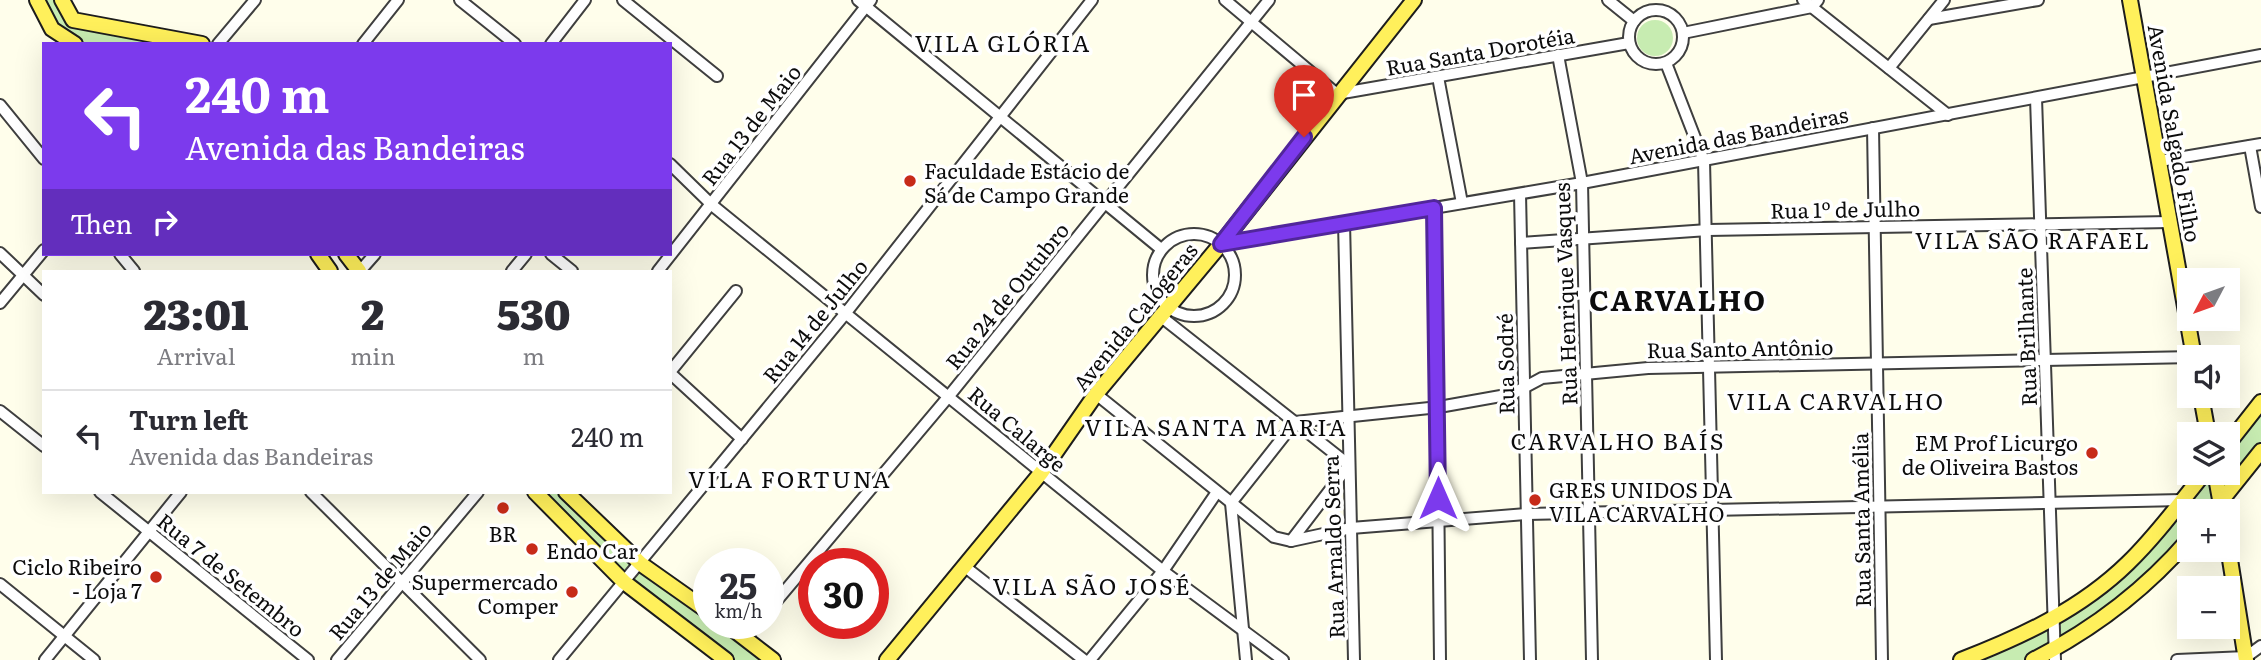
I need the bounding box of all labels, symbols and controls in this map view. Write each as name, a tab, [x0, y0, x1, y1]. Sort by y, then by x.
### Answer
street label: Rua Santa Dorotéia	[1383, 18, 1577, 82]
street label: Avenida Salgado Filho	[2142, 22, 2210, 244]
district label: VILA GLÓRIA	[915, 25, 1091, 59]
text: 240 m	[185, 55, 330, 128]
street label: Rua 13 de Maio	[693, 57, 807, 191]
pin	[1274, 65, 1334, 137]
icon: left	[70, 70, 161, 161]
icon: arrive	[1285, 76, 1323, 114]
street label: Avenida das Bandeiras	[1626, 98, 1850, 170]
text: Avenida das Bandeiras	[185, 122, 525, 170]
place label: Faculdade Estácio de Sá de Campo Grande	[924, 154, 1129, 209]
marker: Faculdade Estácio de Sá de Campo Grande	[902, 173, 918, 189]
street label: Rua Henrique Vasques	[1545, 182, 1583, 406]
street label: Rua 1º de Julho	[1770, 191, 1920, 225]
text: Then	[70, 203, 132, 242]
icon: right	[146, 203, 184, 241]
street label: Rua 24 de Outubro	[937, 215, 1075, 375]
district label: VILA SÃO RAFAEL	[1915, 222, 2151, 256]
street label: Avenida Calógeras	[1064, 235, 1204, 397]
street label: Rua 14 de Julho	[754, 251, 874, 389]
street label: Rua Brilhante	[2007, 267, 2043, 407]
north arrow	[2177, 268, 2240, 331]
map controls	[2177, 268, 2240, 639]
district label: CARVALHO	[1589, 278, 1767, 320]
text: 23:01	[143, 281, 249, 343]
text: 2	[361, 281, 384, 343]
text: 530	[497, 281, 571, 343]
street label: Rua Sodré	[1488, 313, 1520, 415]
street label: Rua Santo Antônio	[1646, 330, 1834, 364]
text: Arrival	[157, 338, 235, 372]
text: min	[350, 338, 395, 372]
text: m	[523, 338, 545, 372]
button: sound	[2177, 345, 2240, 408]
street label: Rua Calarge	[962, 378, 1074, 478]
district label: VILA CARVALHO	[1727, 383, 1945, 417]
text: Turn left	[129, 399, 248, 438]
district label: VILA SANTA MARIA	[1084, 409, 1348, 443]
text: 240 m	[571, 416, 644, 455]
icon: left	[70, 417, 108, 455]
button: layers	[2177, 422, 2240, 485]
district label: CARVALHO BAÍS	[1510, 423, 1726, 457]
place label: EM Prof Licurgo de Oliveira Bastos	[1902, 426, 2078, 481]
street label: Rua Santa Amélia	[1843, 432, 1877, 608]
text: Avenida das Bandeiras	[129, 438, 373, 472]
marker: EM Prof Licurgo de Oliveira Bastos	[2084, 445, 2100, 461]
street label: Rua Arnaldo Serra	[1313, 454, 1351, 639]
district label: VILA FORTUNA	[688, 461, 892, 495]
position arrow	[1401, 461, 1475, 535]
place label: GRES UNIDOS DA VILA CARVALHO	[1549, 473, 1733, 528]
marker: GRES UNIDOS DA VILA CARVALHO	[1527, 492, 1543, 508]
button: +	[2177, 499, 2240, 562]
marker: BR	[495, 500, 511, 516]
street label: Rua 7 de Setembro	[151, 505, 313, 643]
street label: Rua 13 de Maio	[320, 514, 438, 646]
place label: BR	[488, 517, 518, 548]
place label: Endo Car	[546, 534, 638, 565]
marker: Endo Car	[524, 541, 540, 557]
speed limit sign: 30	[798, 548, 889, 639]
place label: Ciclo Ribeiro - Loja 7	[12, 550, 142, 605]
text: 25	[720, 558, 757, 610]
place label: Supermercado Comper	[411, 565, 558, 620]
district label: VILA SÃO JOSÉ	[992, 568, 1192, 602]
marker: Ciclo Ribeiro - Loja 7	[148, 569, 164, 585]
button: −	[2177, 576, 2240, 639]
marker: Supermercado Comper	[564, 584, 580, 600]
text: km/h	[715, 597, 762, 624]

